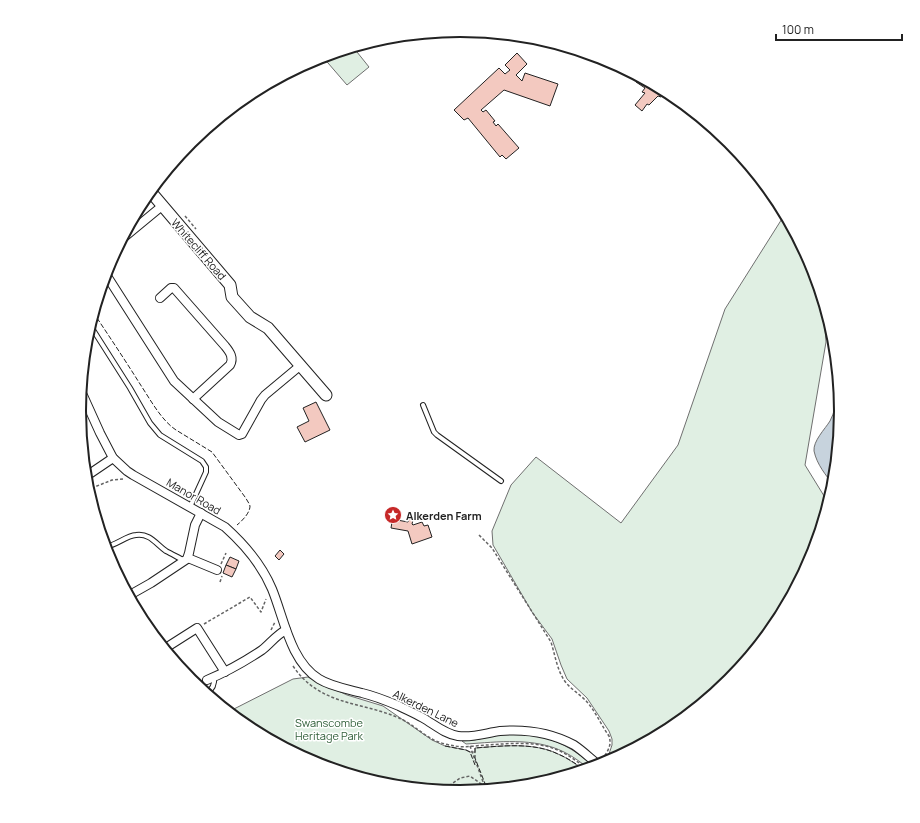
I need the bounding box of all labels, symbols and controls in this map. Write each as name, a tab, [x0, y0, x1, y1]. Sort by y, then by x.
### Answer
scale bar	[776, 16, 902, 42]
text: 100 m	[782, 21, 814, 38]
street label: Whitecliff Road	[168, 215, 230, 283]
street label: Manor Road	[164, 474, 224, 518]
place icon: Alkerden Farm	[383, 505, 403, 525]
place label: Alkerden Farm	[406, 508, 482, 523]
street label: Alkerden Lane	[391, 686, 462, 731]
park label: Swanscombe Heritage Park	[295, 715, 364, 743]

